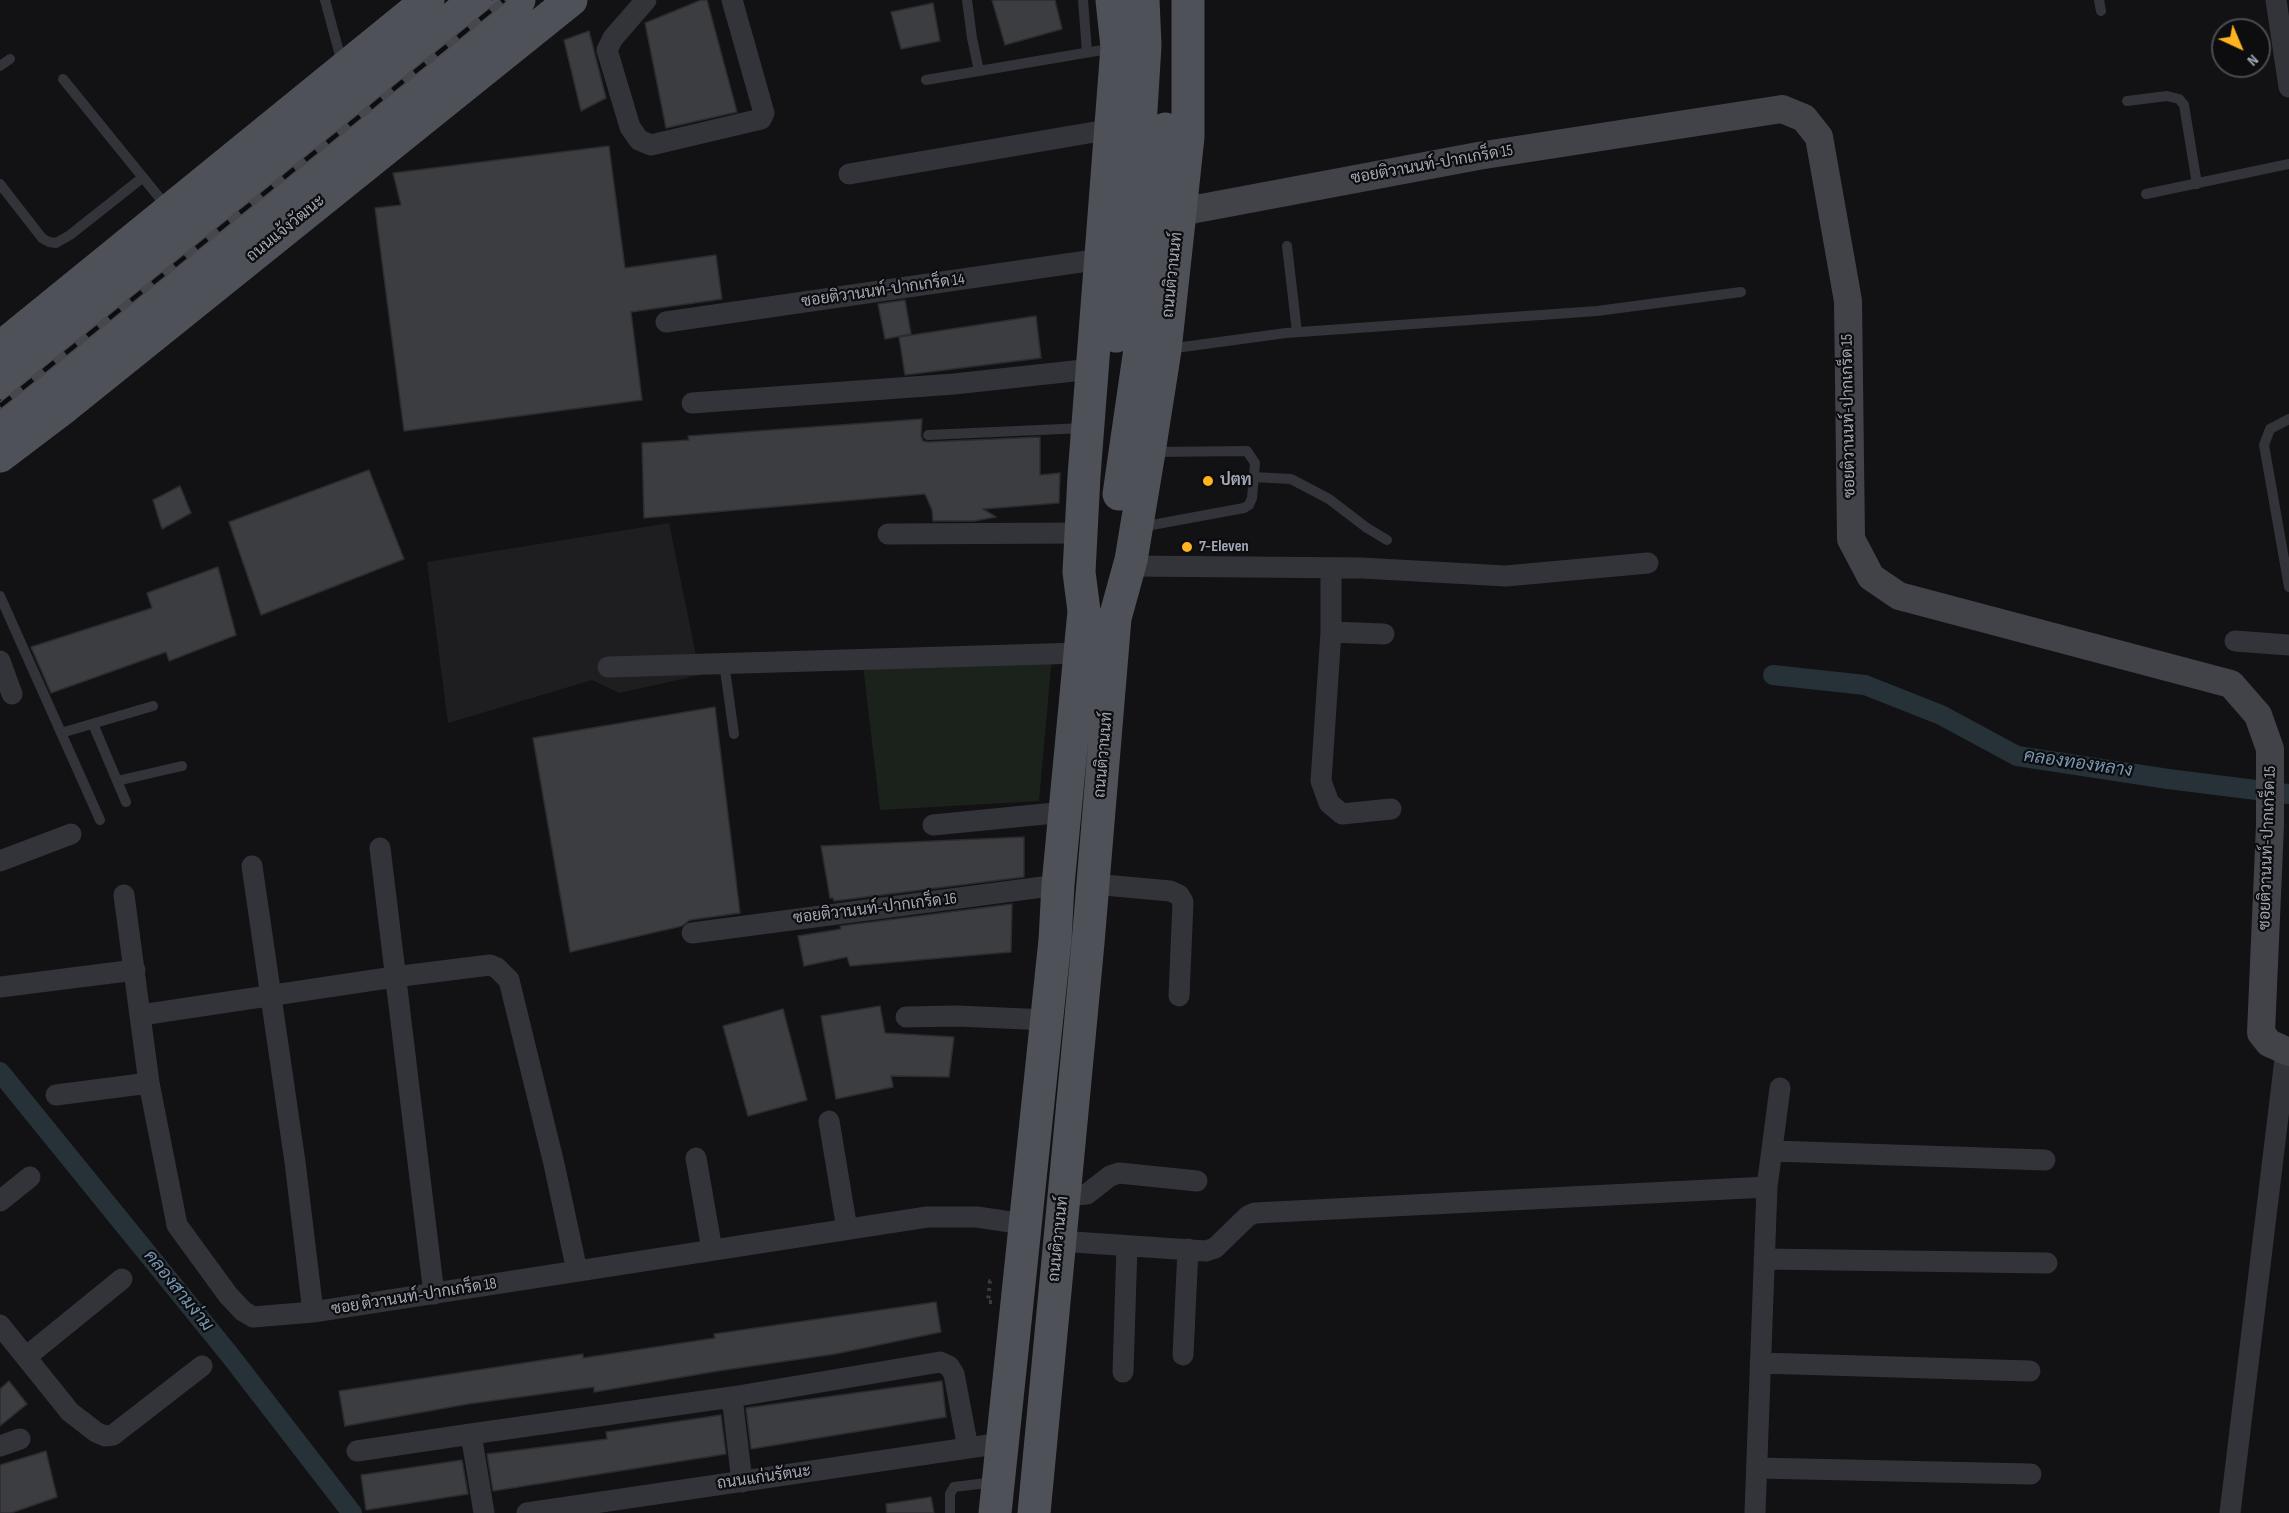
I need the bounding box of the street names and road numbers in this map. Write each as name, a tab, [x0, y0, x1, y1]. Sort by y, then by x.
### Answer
street label: ซอยติวานนท์-ปากเกร็ด 15	[1349, 141, 1515, 189]
street label: ถนนแจ้งวัฒนะ	[243, 192, 329, 266]
street label: ถนนติวานนท์	[1159, 231, 1187, 319]
street label: ซอยติวานนท์-ปากเกร็ด 14	[800, 270, 966, 312]
street label: ซอยติวานนท์-ปากเกร็ด 15	[1838, 334, 1860, 498]
street label: ถนนติวานนท์	[1091, 711, 1117, 799]
street label: ซอยติวานนท์-ปากเกร็ด 15	[2256, 766, 2280, 930]
street label: ซอยติวานนท์-ปากเกร็ด 16	[792, 889, 958, 929]
street label: ถนนติวานนท์	[1045, 1195, 1073, 1283]
street label: ซอย ติวานนท์-ปากเกร็ด 18	[330, 1274, 498, 1320]
street label: ถนนแก่นรัตนะ	[716, 1462, 812, 1494]

